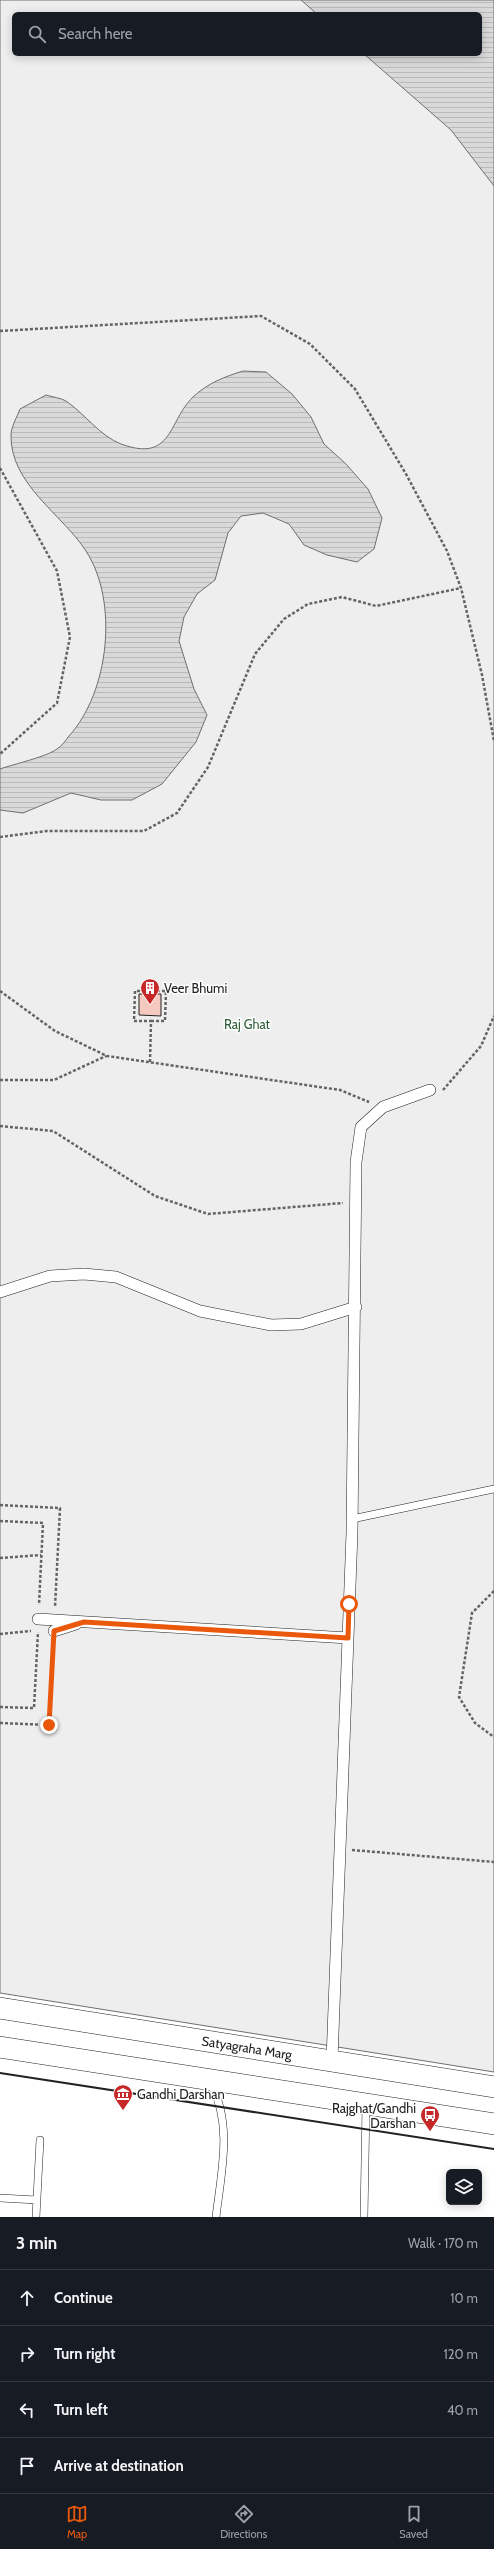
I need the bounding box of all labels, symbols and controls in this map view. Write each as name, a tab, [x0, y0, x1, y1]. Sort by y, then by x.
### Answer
search box	[12, 12, 482, 56]
icon: search	[26, 23, 48, 45]
text: Search here	[58, 25, 133, 43]
building icon: Veer Bhumi	[139, 977, 161, 1005]
place label: Veer Bhumi	[164, 980, 227, 996]
park label: Raj Ghat	[224, 1016, 271, 1033]
route start	[340, 1595, 358, 1613]
route end	[40, 1716, 58, 1734]
street label: Satyagraha Marg	[201, 2032, 294, 2063]
museum icon: Gandhi Darshan	[112, 2083, 134, 2111]
place label: Gandhi Darshan	[137, 2086, 225, 2102]
place label: Rajghat/Gandhi Darshan	[332, 2100, 416, 2131]
bus stop icon: Rajghat/Gandhi Darshan	[419, 2104, 441, 2132]
map controls	[446, 2169, 482, 2205]
button: layers	[446, 2169, 482, 2205]
text: 3 min	[16, 2233, 57, 2253]
text: Walk · 170 m	[408, 2235, 478, 2251]
icon: ahead	[16, 2287, 38, 2309]
text: Continue	[54, 2289, 113, 2307]
text: 10 m	[450, 2290, 478, 2306]
icon: right	[16, 2343, 38, 2365]
text: Turn right	[54, 2345, 115, 2363]
text: 120 m	[444, 2346, 478, 2362]
icon: left	[16, 2399, 38, 2421]
text: Turn left	[54, 2401, 108, 2419]
text: 40 m	[447, 2402, 478, 2418]
icon: arrive	[16, 2455, 38, 2477]
text: Arrive at destination	[54, 2457, 184, 2475]
tab: Map	[66, 2503, 88, 2541]
tab: Directions	[220, 2503, 267, 2541]
tab: Saved	[399, 2503, 428, 2541]

